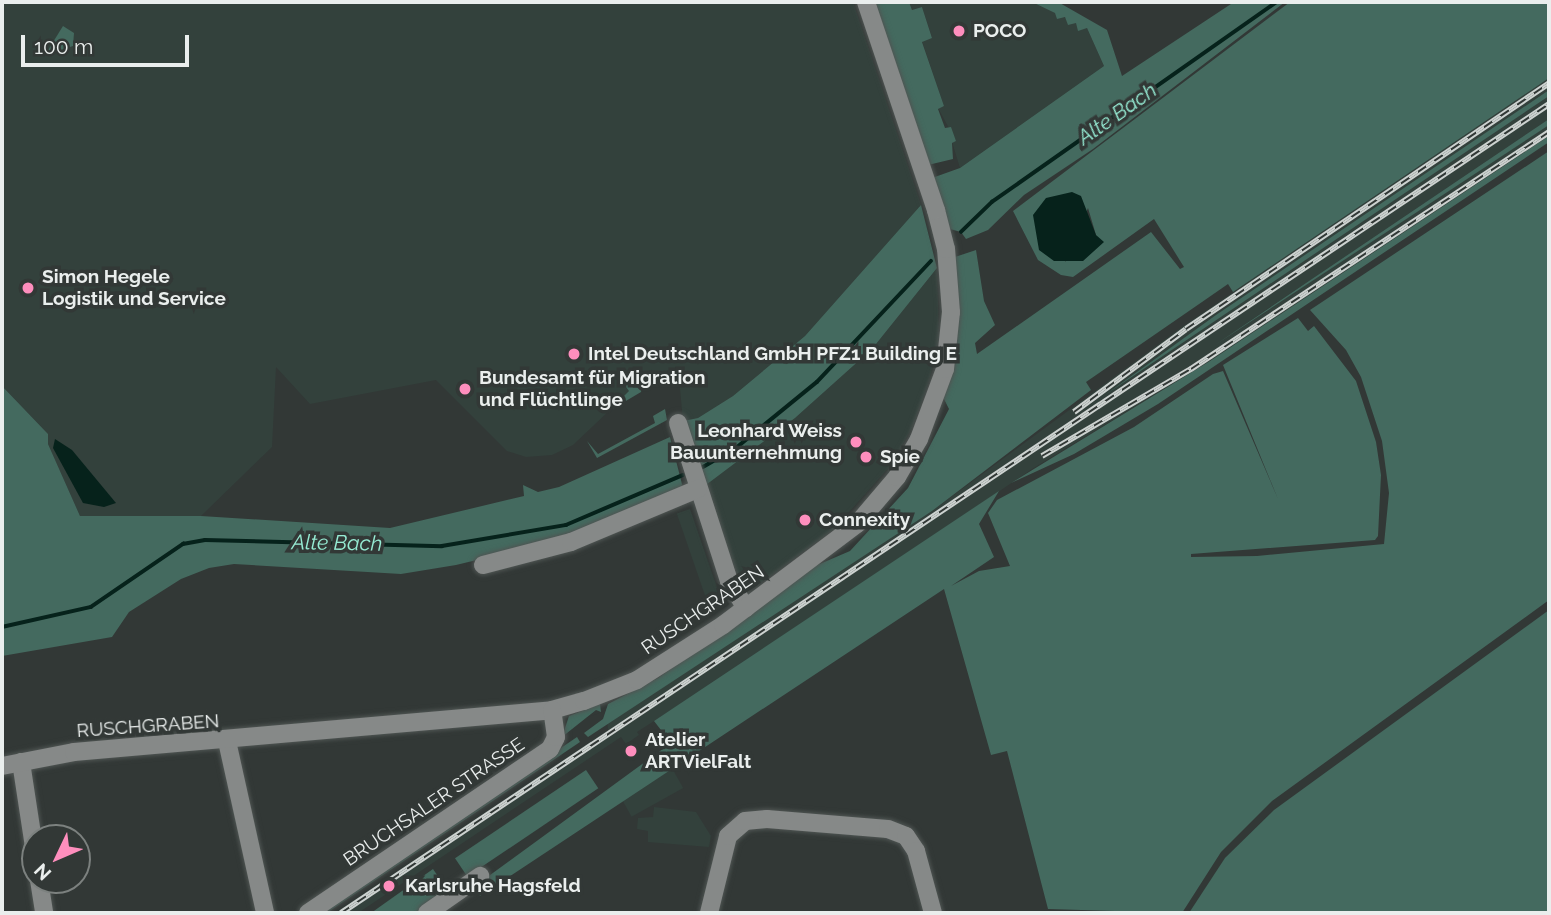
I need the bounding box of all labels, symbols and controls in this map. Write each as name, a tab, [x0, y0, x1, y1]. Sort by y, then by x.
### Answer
place label: POCO	[973, 20, 1026, 42]
scale bar	[24, 21, 192, 65]
marker: POCO	[951, 23, 967, 39]
text: 100 m	[34, 34, 93, 59]
water label: Alte Bach	[1073, 78, 1161, 150]
place label: Simon Hegele Logistik und Service	[42, 266, 226, 310]
marker: Simon Hegele Logistik und Service	[20, 280, 36, 296]
place label: Intel Deutschland GmbH PFZ1 Building E	[588, 343, 958, 365]
marker: Intel Deutschland GmbH PFZ1 Building E	[566, 346, 582, 362]
place label: Bundesamt für Migration und Flüchtlinge	[479, 367, 706, 411]
marker: Bundesamt für Migration und Flüchtlinge	[457, 381, 473, 397]
place label: Leonhard Weiss Bauunternehmung	[670, 420, 842, 464]
marker: Leonhard Weiss Bauunternehmung	[848, 434, 864, 450]
place label: Spie	[880, 446, 920, 468]
marker: Spie	[858, 449, 874, 465]
place label: Connexity	[819, 509, 910, 531]
marker: Connexity	[797, 512, 813, 528]
water label: Alte Bach	[291, 530, 383, 556]
street label: RUSCHGRABEN	[637, 561, 769, 659]
street label: RUSCHGRABEN	[76, 710, 220, 742]
place label: Atelier ARTVielFalt	[645, 729, 751, 773]
street label: BRUCHSALER STRASSE	[339, 733, 529, 871]
marker: Atelier ARTVielFalt	[623, 743, 639, 759]
north arrow	[21, 824, 91, 894]
text: N	[29, 859, 55, 885]
place label: Karlsruhe Hagsfeld	[405, 875, 581, 897]
marker: Karlsruhe Hagsfeld	[379, 876, 399, 896]

